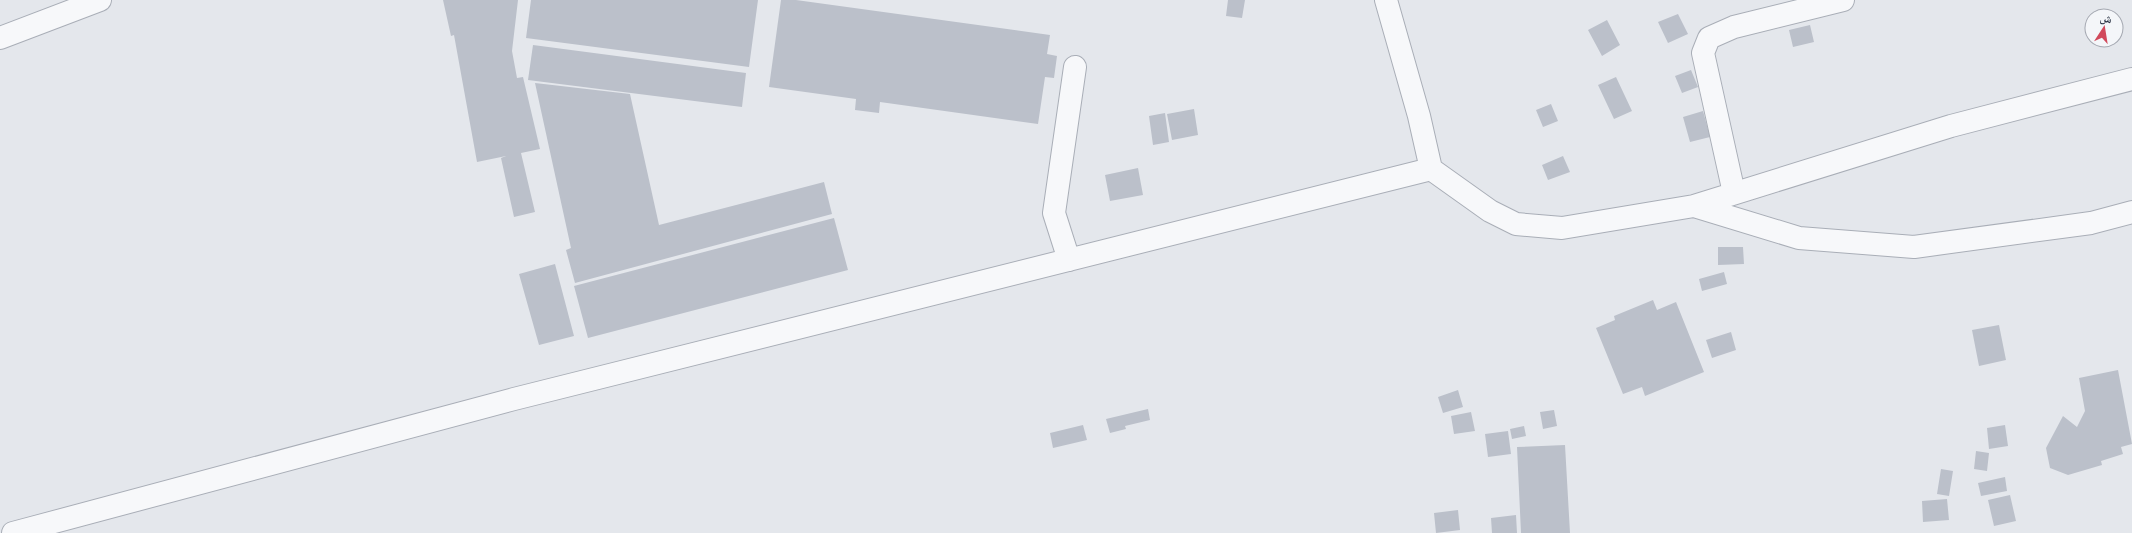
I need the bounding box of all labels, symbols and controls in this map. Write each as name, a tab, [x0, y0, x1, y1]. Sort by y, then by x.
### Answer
north arrow	[2084, 8, 2124, 48]
text: ش	[2099, 9, 2114, 27]

